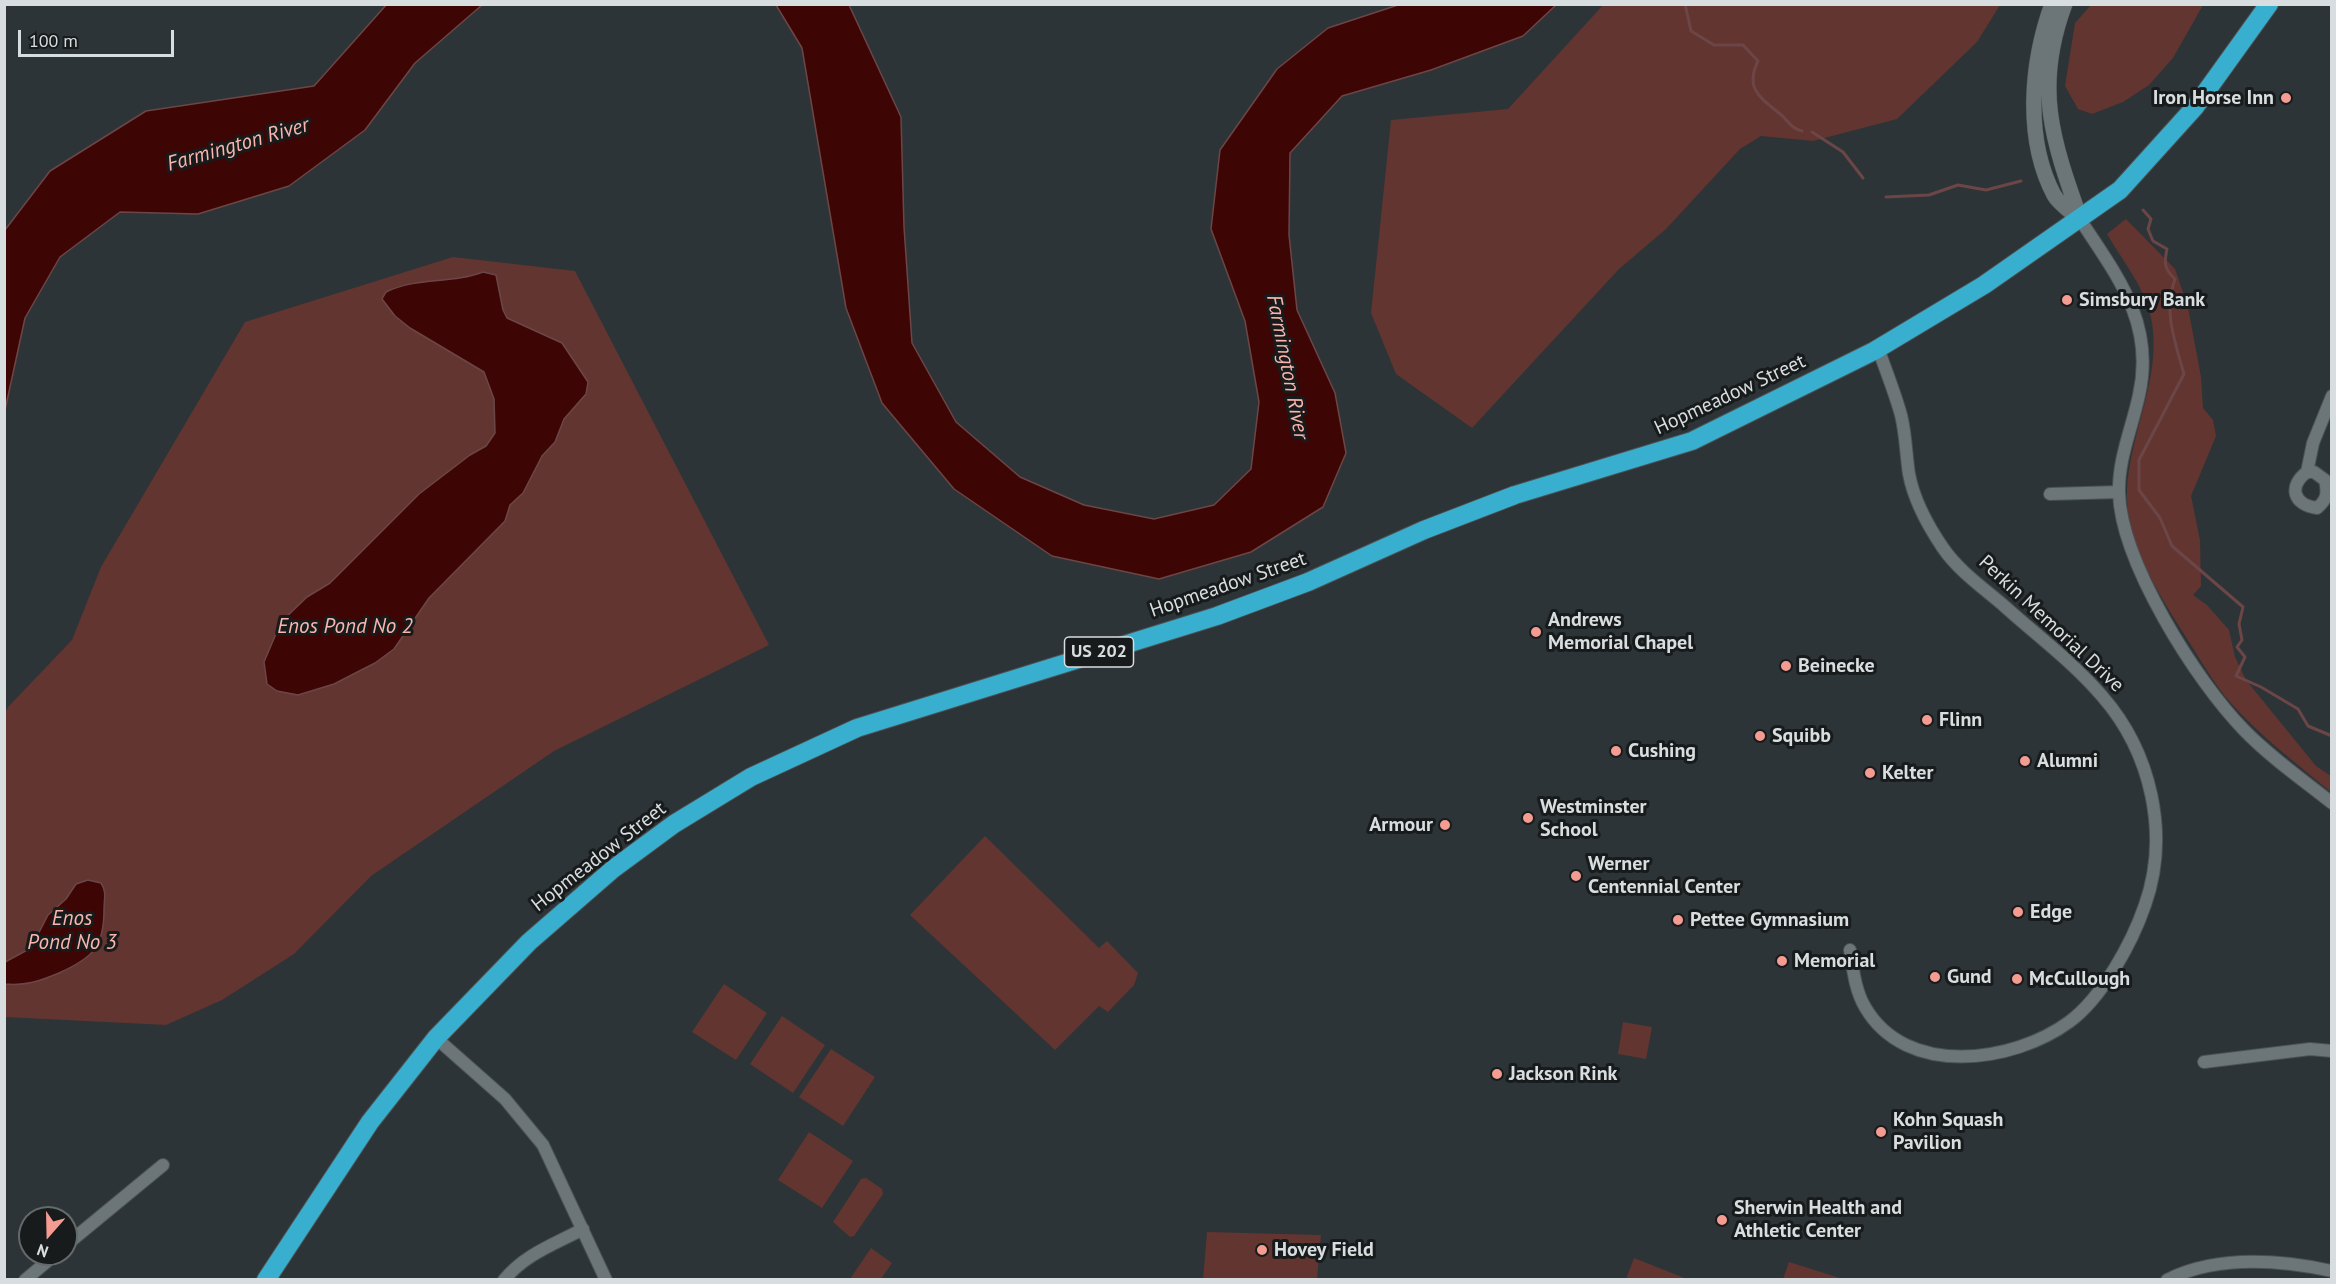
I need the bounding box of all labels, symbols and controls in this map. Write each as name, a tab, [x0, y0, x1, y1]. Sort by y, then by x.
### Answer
scale bar	[21, 18, 177, 56]
text: 100 m	[29, 29, 78, 52]
place label: Iron Horse Inn	[2153, 86, 2274, 110]
marker: Iron Horse Inn	[2279, 91, 2293, 105]
water label: Farmington River	[164, 113, 312, 177]
place label: Simsbury Bank	[2079, 288, 2205, 312]
water label: Farmington River	[1261, 293, 1313, 441]
marker: Simsbury Bank	[2060, 293, 2074, 307]
street label: Hopmeadow Street	[1651, 350, 1809, 440]
street label: Hopmeadow Street	[1147, 547, 1309, 623]
street label: Perkin Memorial Drive	[1973, 551, 2129, 697]
place label: Andrews Memorial Chapel	[1548, 608, 1693, 655]
water label: Enos Pond No 2	[277, 614, 413, 640]
marker: Andrews Memorial Chapel	[1529, 625, 1543, 639]
road number: US 202	[1064, 637, 1134, 667]
place label: Beinecke	[1798, 654, 1875, 678]
marker: Beinecke	[1779, 659, 1793, 673]
place label: Flinn	[1939, 708, 1982, 732]
marker: Flinn	[1920, 713, 1934, 727]
place label: Squibb	[1772, 724, 1831, 748]
marker: Squibb	[1753, 729, 1767, 743]
place label: Cushing	[1628, 739, 1696, 763]
marker: Cushing	[1609, 744, 1623, 758]
place label: Alumni	[2037, 749, 2098, 773]
marker: Alumni	[2018, 754, 2032, 768]
place label: Kelter	[1882, 761, 1934, 785]
marker: Kelter	[1863, 766, 1877, 780]
place label: Westminster School	[1540, 795, 1647, 842]
street label: Hopmeadow Street	[527, 797, 671, 917]
marker: Westminster School	[1521, 811, 1535, 825]
place label: Armour	[1369, 813, 1433, 837]
marker: Armour	[1438, 818, 1452, 832]
place label: Werner Centennial Center	[1588, 852, 1740, 899]
marker: Werner Centennial Center	[1569, 869, 1583, 883]
place label: Edge	[2030, 900, 2072, 924]
marker: Edge	[2011, 905, 2025, 919]
water label: Enos Pond No 3	[27, 906, 117, 956]
place label: Pettee Gymnasium	[1690, 908, 1849, 932]
marker: Pettee Gymnasium	[1671, 913, 1685, 927]
place label: Memorial	[1794, 949, 1875, 973]
marker: Memorial	[1775, 954, 1789, 968]
place label: Gund	[1947, 965, 1992, 989]
place label: McCullough	[2029, 967, 2130, 991]
marker: Gund	[1928, 970, 1942, 984]
marker: McCullough	[2010, 972, 2024, 986]
place label: Jackson Rink	[1509, 1062, 1617, 1086]
marker: Jackson Rink	[1490, 1067, 1504, 1081]
place label: Kohn Squash Pavilion	[1893, 1108, 2003, 1155]
marker: Kohn Squash Pavilion	[1874, 1125, 1888, 1139]
place label: Sherwin Health and Athletic Center	[1734, 1196, 1902, 1243]
north arrow	[18, 1206, 78, 1266]
marker: Sherwin Health and Athletic Center	[1715, 1213, 1729, 1227]
place label: Hovey Field	[1274, 1238, 1374, 1262]
text: N	[34, 1240, 51, 1262]
marker: Hovey Field	[1255, 1243, 1269, 1257]

